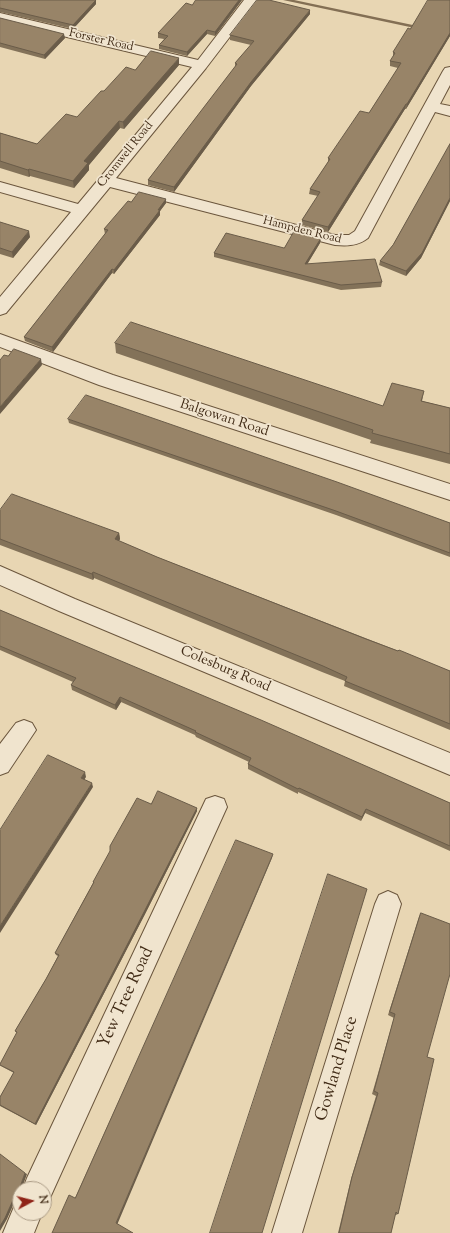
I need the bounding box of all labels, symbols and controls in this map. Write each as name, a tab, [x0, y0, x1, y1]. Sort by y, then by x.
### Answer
street label: Forster Road	[67, 27, 135, 55]
street label: Cromwell Road	[95, 119, 157, 191]
street label: Hampden Road	[261, 214, 343, 248]
street label: Balgowan Road	[177, 397, 271, 441]
street label: Colesburg Road	[177, 643, 273, 697]
street label: Yew Tree Road	[95, 944, 159, 1052]
street label: Gowland Place	[312, 1014, 364, 1124]
north arrow	[12, 1181, 52, 1221]
text: N	[34, 1194, 51, 1205]

